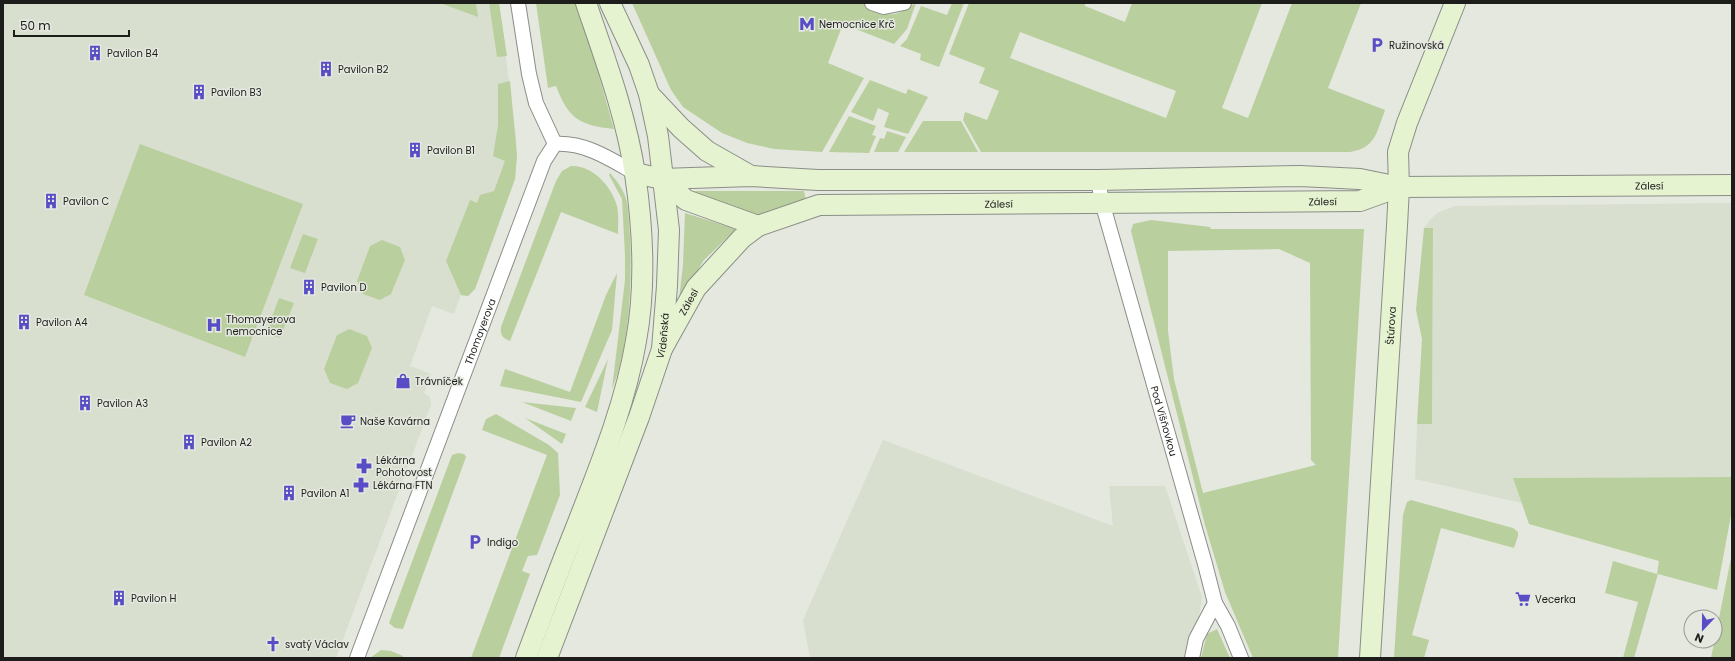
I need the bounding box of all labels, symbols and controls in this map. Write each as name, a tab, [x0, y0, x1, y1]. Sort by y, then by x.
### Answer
scale bar	[14, 12, 129, 38]
metro station icon: Nemocnice Krč	[798, 15, 816, 33]
text: 50 m	[20, 17, 51, 34]
place label: Nemocnice Krč	[819, 17, 895, 32]
parking icon: Ružinovská	[1368, 36, 1386, 54]
place label: Ružinovská	[1389, 38, 1444, 53]
building icon: Pavilon B4	[86, 44, 104, 62]
place label: Pavilon B4	[107, 46, 158, 61]
building icon: Pavilon B2	[317, 60, 335, 78]
place label: Pavilon B2	[338, 62, 389, 77]
building icon: Pavilon B3	[190, 83, 208, 101]
place label: Pavilon B3	[211, 85, 262, 100]
building icon: Pavilon B1	[406, 141, 424, 159]
place label: Pavilon B1	[427, 143, 475, 158]
street label: Zálesí	[1635, 178, 1664, 194]
building icon: Pavilon C	[42, 192, 60, 210]
place label: Pavilon C	[63, 194, 110, 209]
street label: Zálesí	[1308, 194, 1338, 209]
street label: Zálesí	[984, 197, 1014, 212]
building icon: Pavilon D	[300, 278, 318, 296]
place label: Pavilon D	[321, 280, 367, 295]
street label: Zálesí	[675, 285, 702, 318]
street label: Thomayerova	[461, 296, 500, 367]
street label: Štúrova	[1383, 306, 1400, 345]
place label: Thomayerova nemocnice	[226, 312, 296, 339]
street label: Vídeňská	[652, 312, 673, 361]
building icon: Pavilon A4	[15, 313, 33, 331]
place label: Pavilon A4	[36, 315, 88, 330]
hospital icon: Thomayerova nemocnice	[205, 316, 223, 334]
shop icon: Trávníček	[394, 372, 412, 390]
place label: Trávníček	[415, 374, 464, 389]
street label: Pod Višňovkou	[1147, 384, 1181, 458]
building icon: Pavilon A3	[76, 394, 94, 412]
place label: Pavilon A3	[97, 396, 148, 411]
cafe icon: Naše Kavárna	[339, 412, 357, 430]
place label: Naše Kavárna	[360, 414, 430, 429]
building icon: Pavilon A2	[180, 433, 198, 451]
place label: Pavilon A2	[201, 435, 252, 450]
place label: Lékárna Pohotovost	[376, 453, 432, 480]
pharmacy icon: Lékárna Pohotovost	[355, 457, 373, 475]
pharmacy icon: Lékárna FTN	[352, 476, 370, 494]
place label: Lékárna FTN	[373, 478, 432, 493]
building icon: Pavilon A1	[280, 484, 298, 502]
place label: Pavilon A1	[301, 486, 350, 501]
parking icon: Indigo	[466, 533, 484, 551]
place label: Indigo	[487, 535, 518, 550]
building icon: Pavilon H	[110, 589, 128, 607]
supermarket icon: Vecerka	[1514, 590, 1532, 608]
place label: Pavilon H	[131, 591, 177, 606]
place label: Vecerka	[1535, 592, 1576, 607]
north arrow	[1683, 609, 1723, 649]
text: N	[1692, 629, 1706, 647]
church icon: svatý Václav	[264, 635, 282, 653]
place label: svatý Václav	[285, 637, 349, 652]

